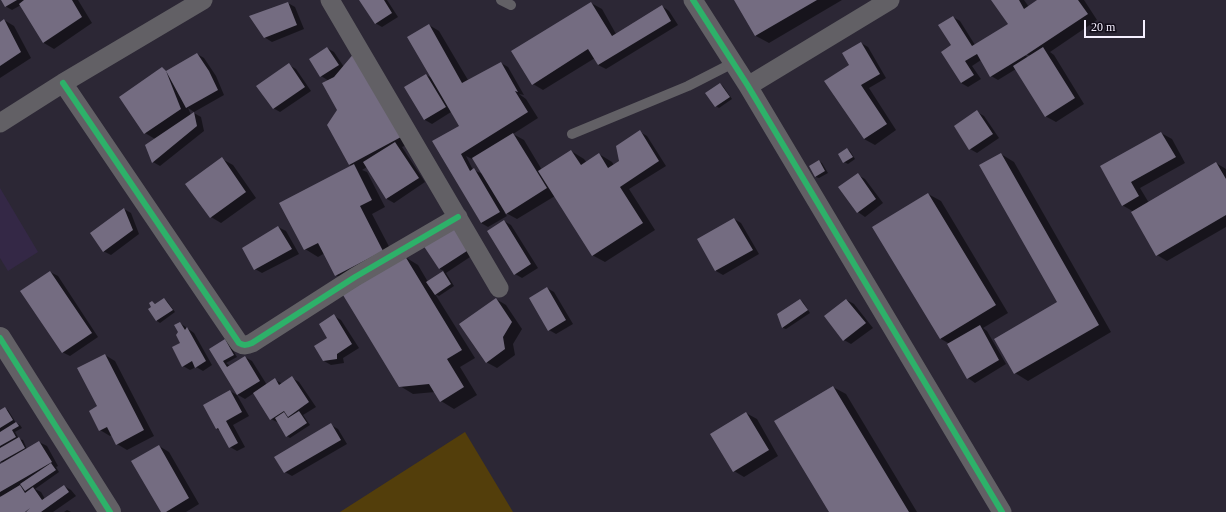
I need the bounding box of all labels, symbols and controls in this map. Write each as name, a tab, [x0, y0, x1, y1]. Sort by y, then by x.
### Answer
scale bar	[1086, 12, 1147, 38]
text: 20 m	[1091, 20, 1115, 34]

